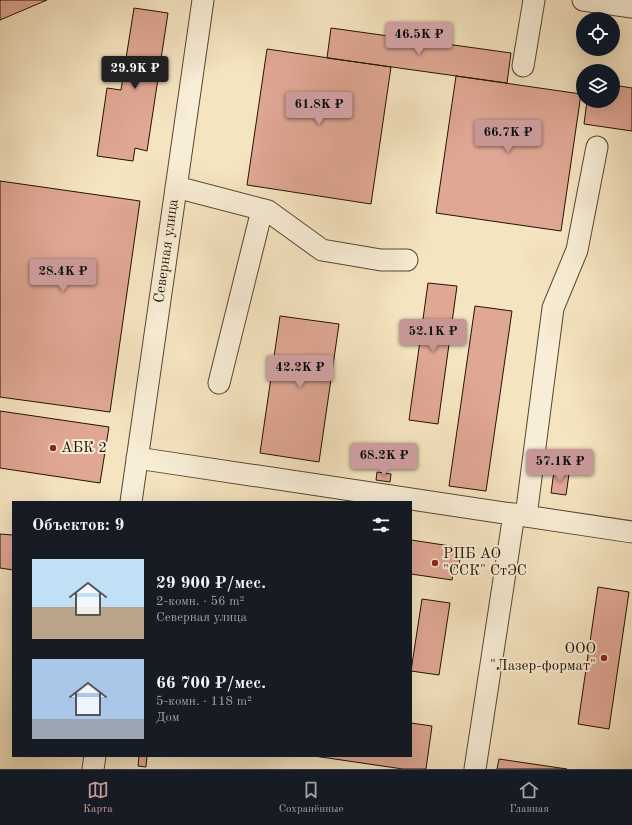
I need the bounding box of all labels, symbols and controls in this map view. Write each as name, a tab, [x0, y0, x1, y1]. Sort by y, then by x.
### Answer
map controls	[576, 12, 620, 108]
button: locate	[576, 12, 620, 56]
pin: 46.5K ₽	[382, 22, 456, 56]
text: 46.5K ₽	[394, 28, 444, 41]
pin: 29.9K ₽	[98, 56, 172, 90]
text: 29.9K ₽	[110, 62, 160, 75]
button: layers	[576, 64, 620, 108]
pin: 61.8K ₽	[282, 92, 356, 126]
text: 61.8K ₽	[294, 98, 344, 111]
pin: 66.7K ₽	[471, 120, 545, 154]
text: 66.7K ₽	[483, 126, 533, 139]
street label: Северная улица	[152, 197, 182, 304]
pin: 28.4K ₽	[26, 259, 100, 293]
text: 28.4K ₽	[38, 265, 88, 278]
pin: 52.1K ₽	[396, 319, 470, 353]
text: 52.1K ₽	[408, 325, 458, 338]
pin: 42.2K ₽	[263, 355, 337, 389]
text: 42.2K ₽	[275, 361, 325, 374]
place label: АБК 2	[61, 441, 107, 456]
marker: АБК 2	[48, 443, 58, 453]
pin: 68.2K ₽	[347, 443, 421, 477]
text: 68.2K ₽	[359, 449, 409, 462]
pin: 57.1K ₽	[523, 449, 597, 483]
text: 57.1K ₽	[535, 455, 585, 468]
icon: filters	[370, 514, 392, 536]
text: Объектов: 9	[32, 517, 124, 534]
place label: РПБ АО "ССК" СтЭС	[443, 547, 527, 579]
marker: РПБ АО "ССК" СтЭС	[430, 558, 440, 568]
icon: home	[64, 575, 112, 623]
text: 29 900 ₽/мес.	[156, 575, 266, 592]
text: 2-комн. · 56 m²	[156, 595, 244, 608]
text: Северная улица	[156, 611, 247, 624]
place label: ООО "Лазер-формат"	[490, 642, 596, 674]
marker: ООО "Лазер-формат"	[599, 653, 609, 663]
icon: home	[64, 675, 112, 723]
text: 66 700 ₽/мес.	[156, 675, 266, 692]
text: 5-комн. · 118 m²	[156, 695, 252, 708]
text: Дом	[156, 711, 180, 724]
tab: Карта	[83, 779, 113, 817]
tab: Сохранённые	[279, 779, 344, 817]
tab: Главная	[509, 779, 549, 817]

